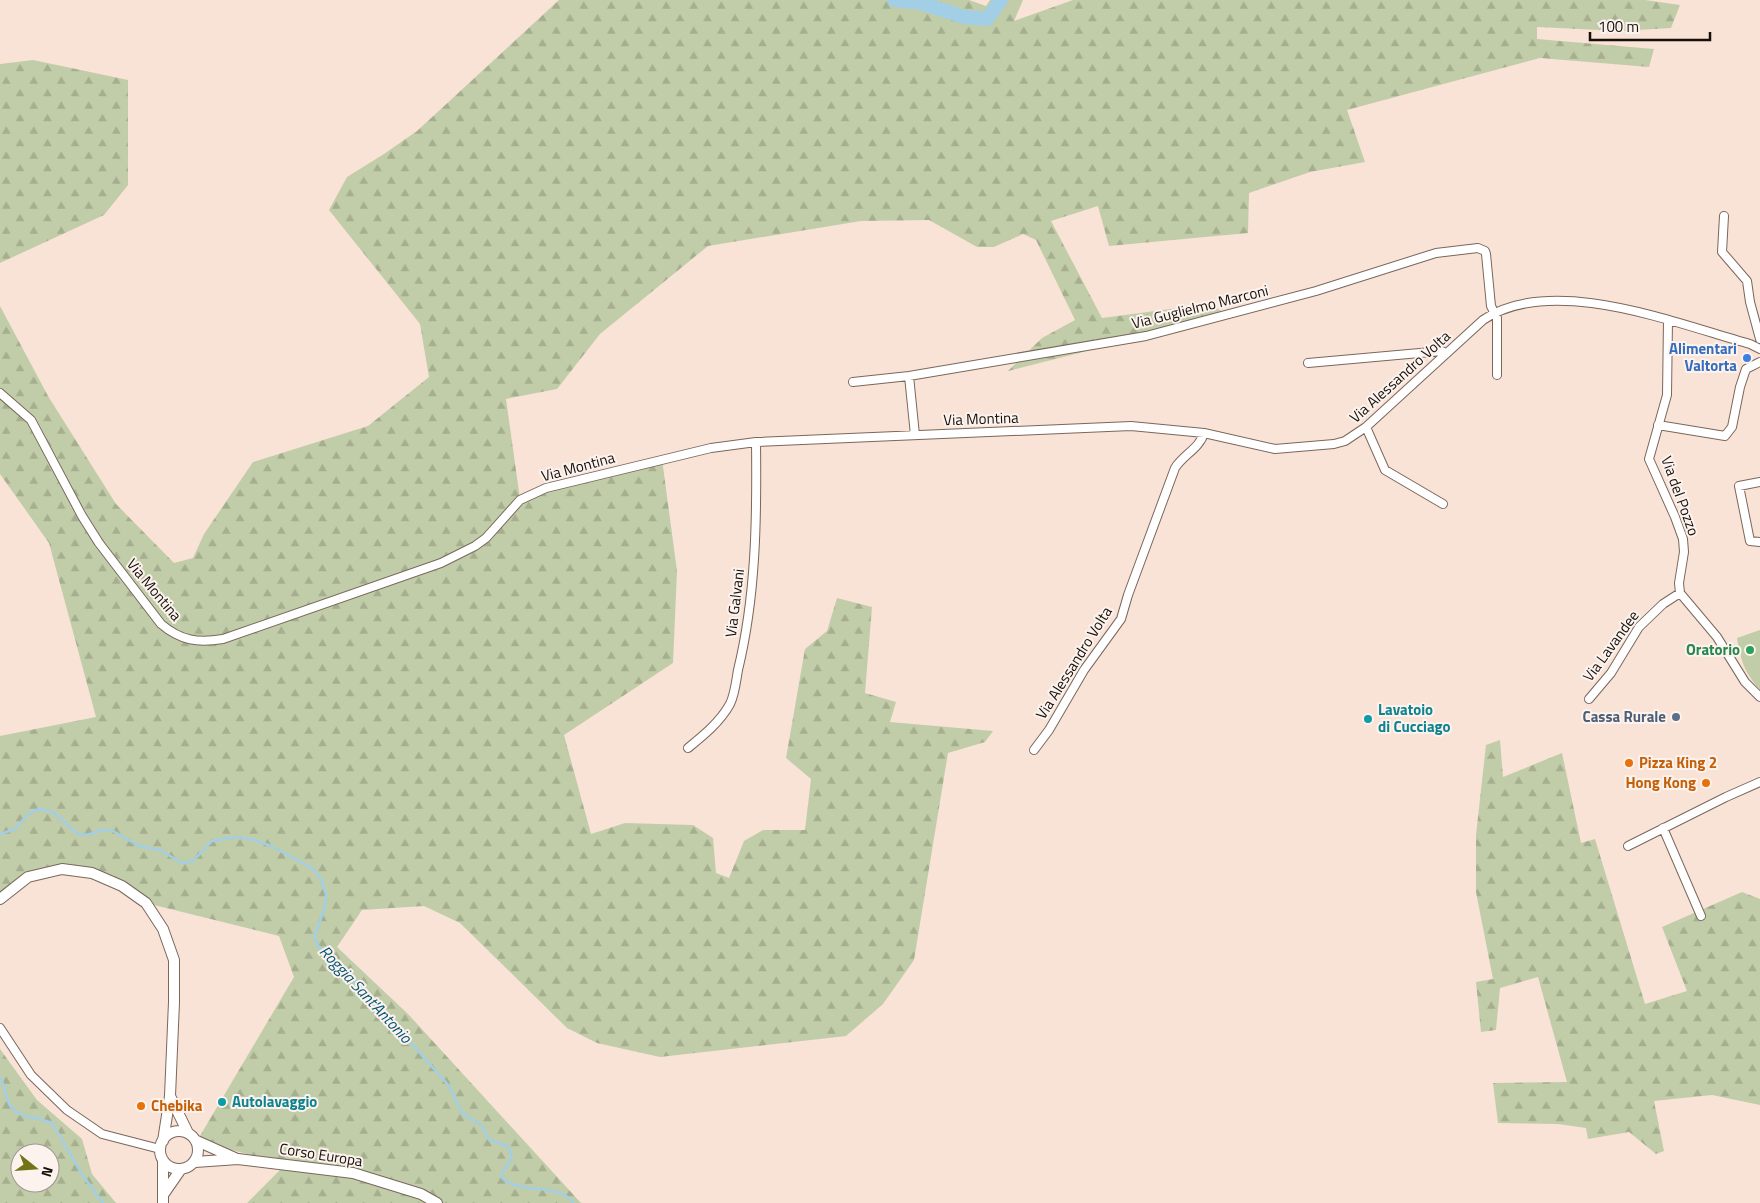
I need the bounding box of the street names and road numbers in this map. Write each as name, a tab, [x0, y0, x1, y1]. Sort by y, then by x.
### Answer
street label: Via Guglielmo Marconi	[1129, 278, 1271, 335]
street label: Via Alessandro Volta	[1344, 325, 1456, 428]
street label: Via Montina	[943, 406, 1020, 431]
street label: Via Montina	[538, 446, 618, 487]
street label: Via del Pozzo	[1655, 453, 1706, 539]
street label: Via Montina	[121, 553, 188, 626]
street label: Via Galvani	[719, 567, 750, 639]
street label: Via Alessandro Volta	[1030, 602, 1118, 724]
street label: Via Lavandee	[1577, 605, 1644, 686]
street label: Corso Europa	[278, 1137, 365, 1172]

